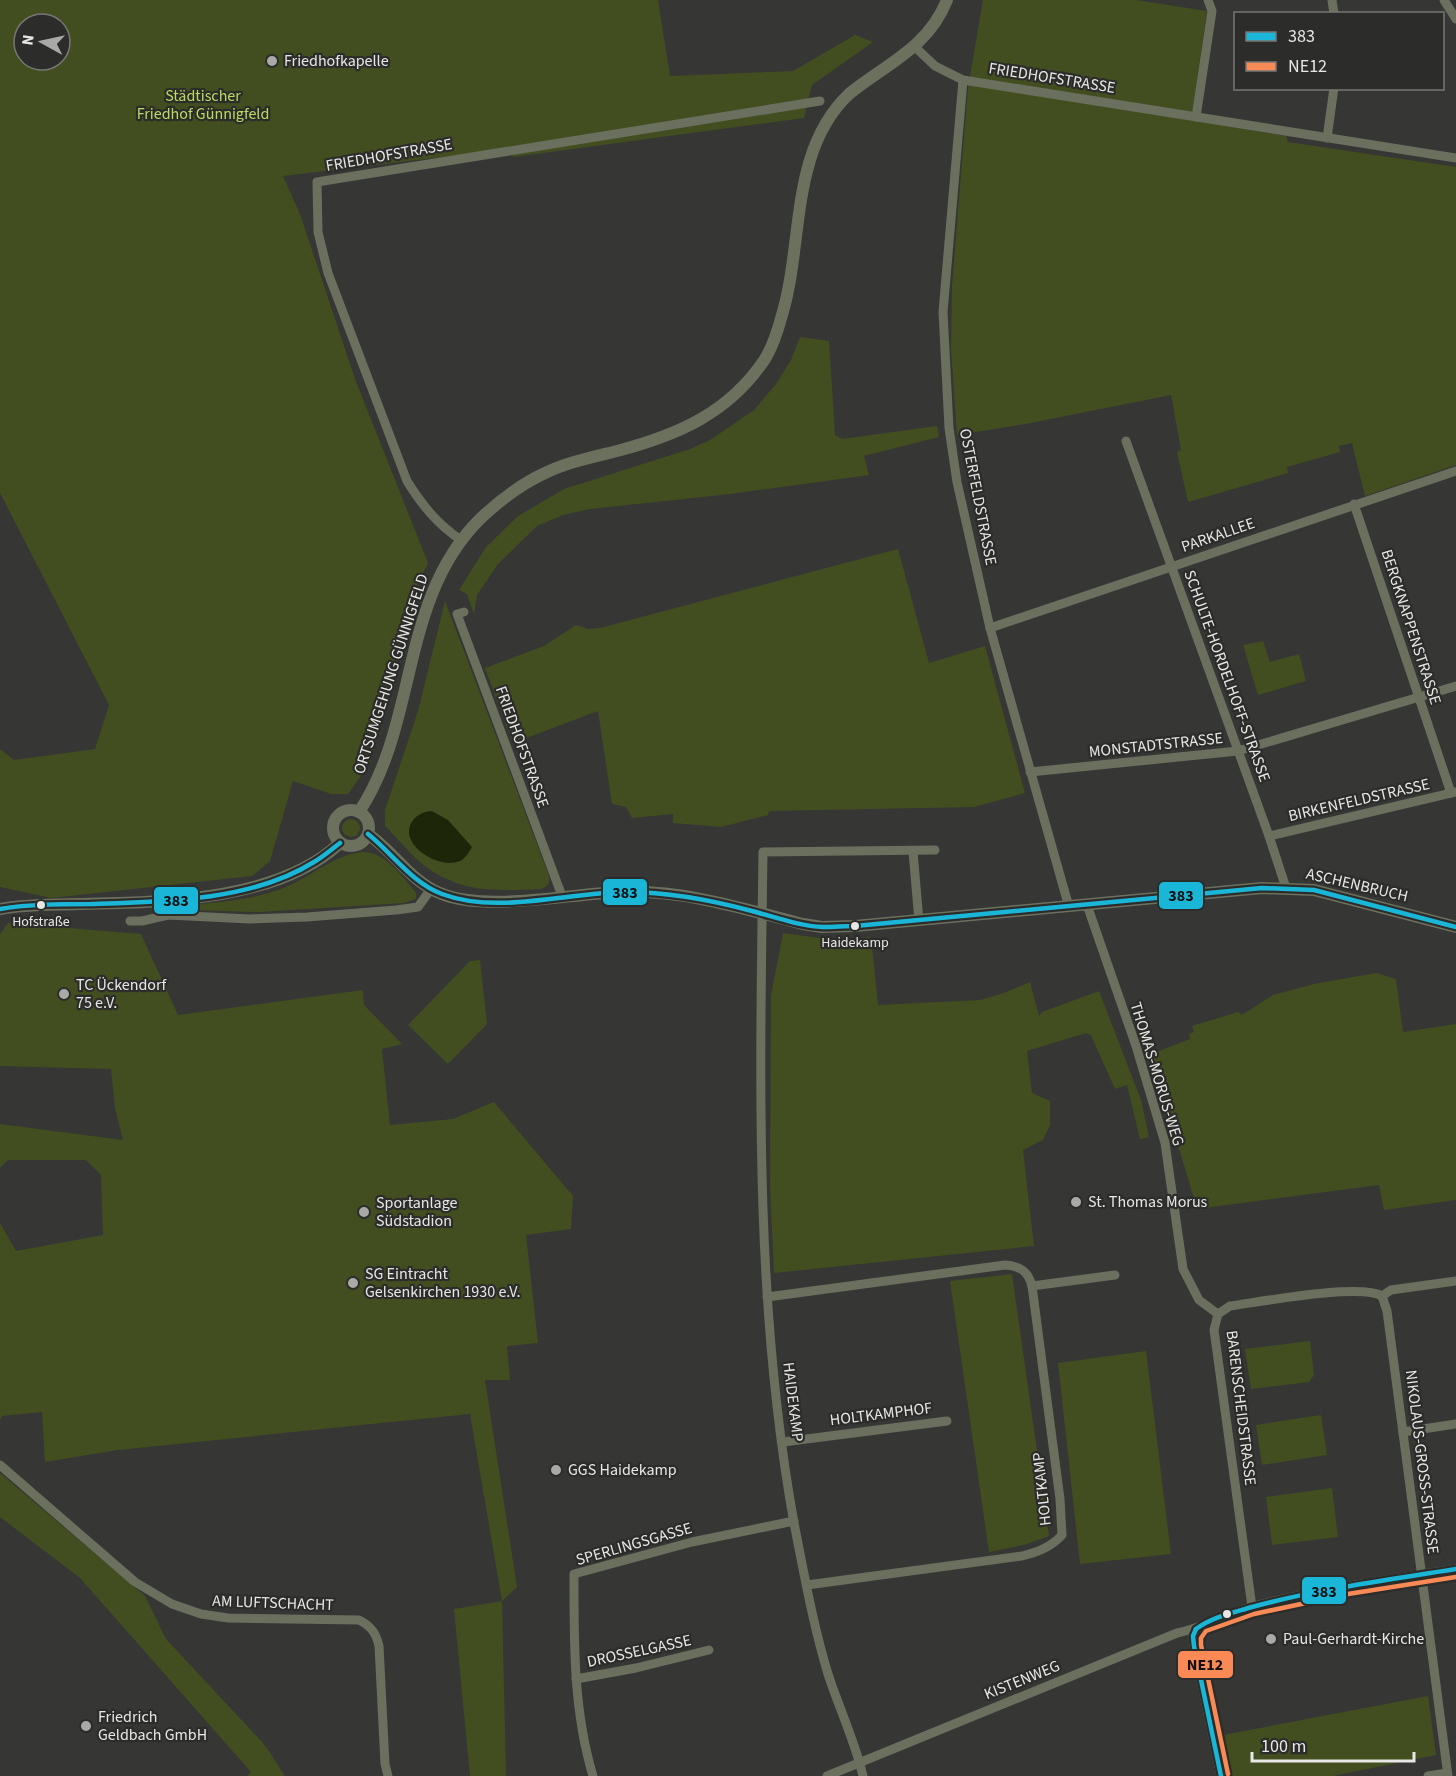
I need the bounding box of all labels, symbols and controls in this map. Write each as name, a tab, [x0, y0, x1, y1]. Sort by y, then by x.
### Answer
north arrow	[12, 12, 72, 72]
legend	[1234, 12, 1444, 90]
text: 383	[1288, 24, 1315, 49]
text: N	[17, 33, 40, 47]
place label: Friedhofkapelle	[284, 50, 389, 72]
marker: Friedhofkapelle	[265, 54, 279, 68]
text: NE12	[1288, 54, 1327, 79]
street label: FRIEDHOFSTRASSE	[987, 57, 1117, 99]
park label: Städtischer Friedhof Günnigfeld	[137, 85, 269, 125]
street label: FRIEDHOFSTRASSE	[324, 133, 454, 177]
street label: OSTERFELDSTRASSE	[954, 427, 1002, 567]
street label: PARKALLEE	[1178, 512, 1258, 558]
street label: BERGKNAPPENSTRASSE	[1376, 547, 1446, 707]
street label: SCHULTE-HORDELHOFF-STRASSE	[1178, 567, 1276, 785]
street label: ORTSUMGEHUNG GÜNNIGFELD	[348, 571, 434, 777]
street label: FRIEDHOFSTRASSE	[490, 683, 554, 811]
street label: MONSTADTSTRASSE	[1088, 727, 1224, 763]
street label: BIRKENFELDSTRASSE	[1286, 773, 1432, 827]
street label: ASCHENBRUCH	[1304, 863, 1410, 907]
line badge: 383	[602, 878, 648, 906]
line badge: 383	[1158, 881, 1204, 910]
text: 383	[612, 882, 638, 904]
text: 383	[1168, 885, 1194, 907]
line badge: 383	[153, 886, 199, 915]
text: 383	[163, 890, 189, 912]
marker: Hofstraße	[35, 899, 47, 911]
place label: Hofstraße	[12, 912, 70, 932]
marker: Haidekamp	[849, 920, 861, 932]
place label: Haidekamp	[821, 933, 889, 953]
place label: TC Ückendorf 75 e.V.	[76, 974, 168, 1014]
marker: TC Ückendorf 75 e.V.	[57, 987, 71, 1001]
street label: THOMAS-MORUS-WEG	[1125, 999, 1189, 1149]
place label: St. Thomas Morus	[1088, 1191, 1208, 1213]
place label: Sportanlage Südstadion	[376, 1192, 458, 1232]
marker: St. Thomas Morus	[1069, 1195, 1083, 1209]
marker: Sportanlage Südstadion	[357, 1205, 371, 1219]
place label: SG Eintracht Gelsenkirchen 1930 e.V.	[365, 1263, 521, 1303]
marker: SG Eintracht Gelsenkirchen 1930 e.V.	[346, 1276, 360, 1290]
street label: BARENSCHEIDSTRASSE	[1221, 1329, 1261, 1487]
street label: HAIDEKAMP	[777, 1361, 809, 1443]
street label: NIKOLAUS-GROSS-STRASSE	[1400, 1369, 1444, 1555]
street label: HOLTKAMPHOF	[829, 1397, 934, 1431]
street label: HOLTKAMP	[1027, 1451, 1057, 1527]
place label: GGS Haidekamp	[568, 1459, 677, 1481]
marker: GGS Haidekamp	[549, 1463, 563, 1477]
street label: SPERLINGSGASSE	[573, 1517, 695, 1571]
line badge: 383	[1301, 1576, 1347, 1605]
text: 383	[1311, 1581, 1337, 1603]
street label: AM LUFTSCHACHT	[212, 1590, 335, 1616]
unlabelled marker	[1221, 1608, 1233, 1620]
place label: Paul-Gerhardt-Kirche	[1283, 1628, 1424, 1650]
street label: DROSSELGASSE	[585, 1629, 693, 1673]
marker: Paul-Gerhardt-Kirche	[1264, 1632, 1278, 1646]
line badge: NE12	[1177, 1650, 1234, 1679]
text: NE12	[1187, 1654, 1223, 1676]
street label: KISTENWEG	[981, 1655, 1063, 1705]
place label: Friedrich Geldbach GmbH	[98, 1706, 207, 1746]
marker: Friedrich Geldbach GmbH	[79, 1719, 93, 1733]
scale bar	[1252, 1725, 1414, 1763]
text: 100 m	[1261, 1734, 1306, 1759]

